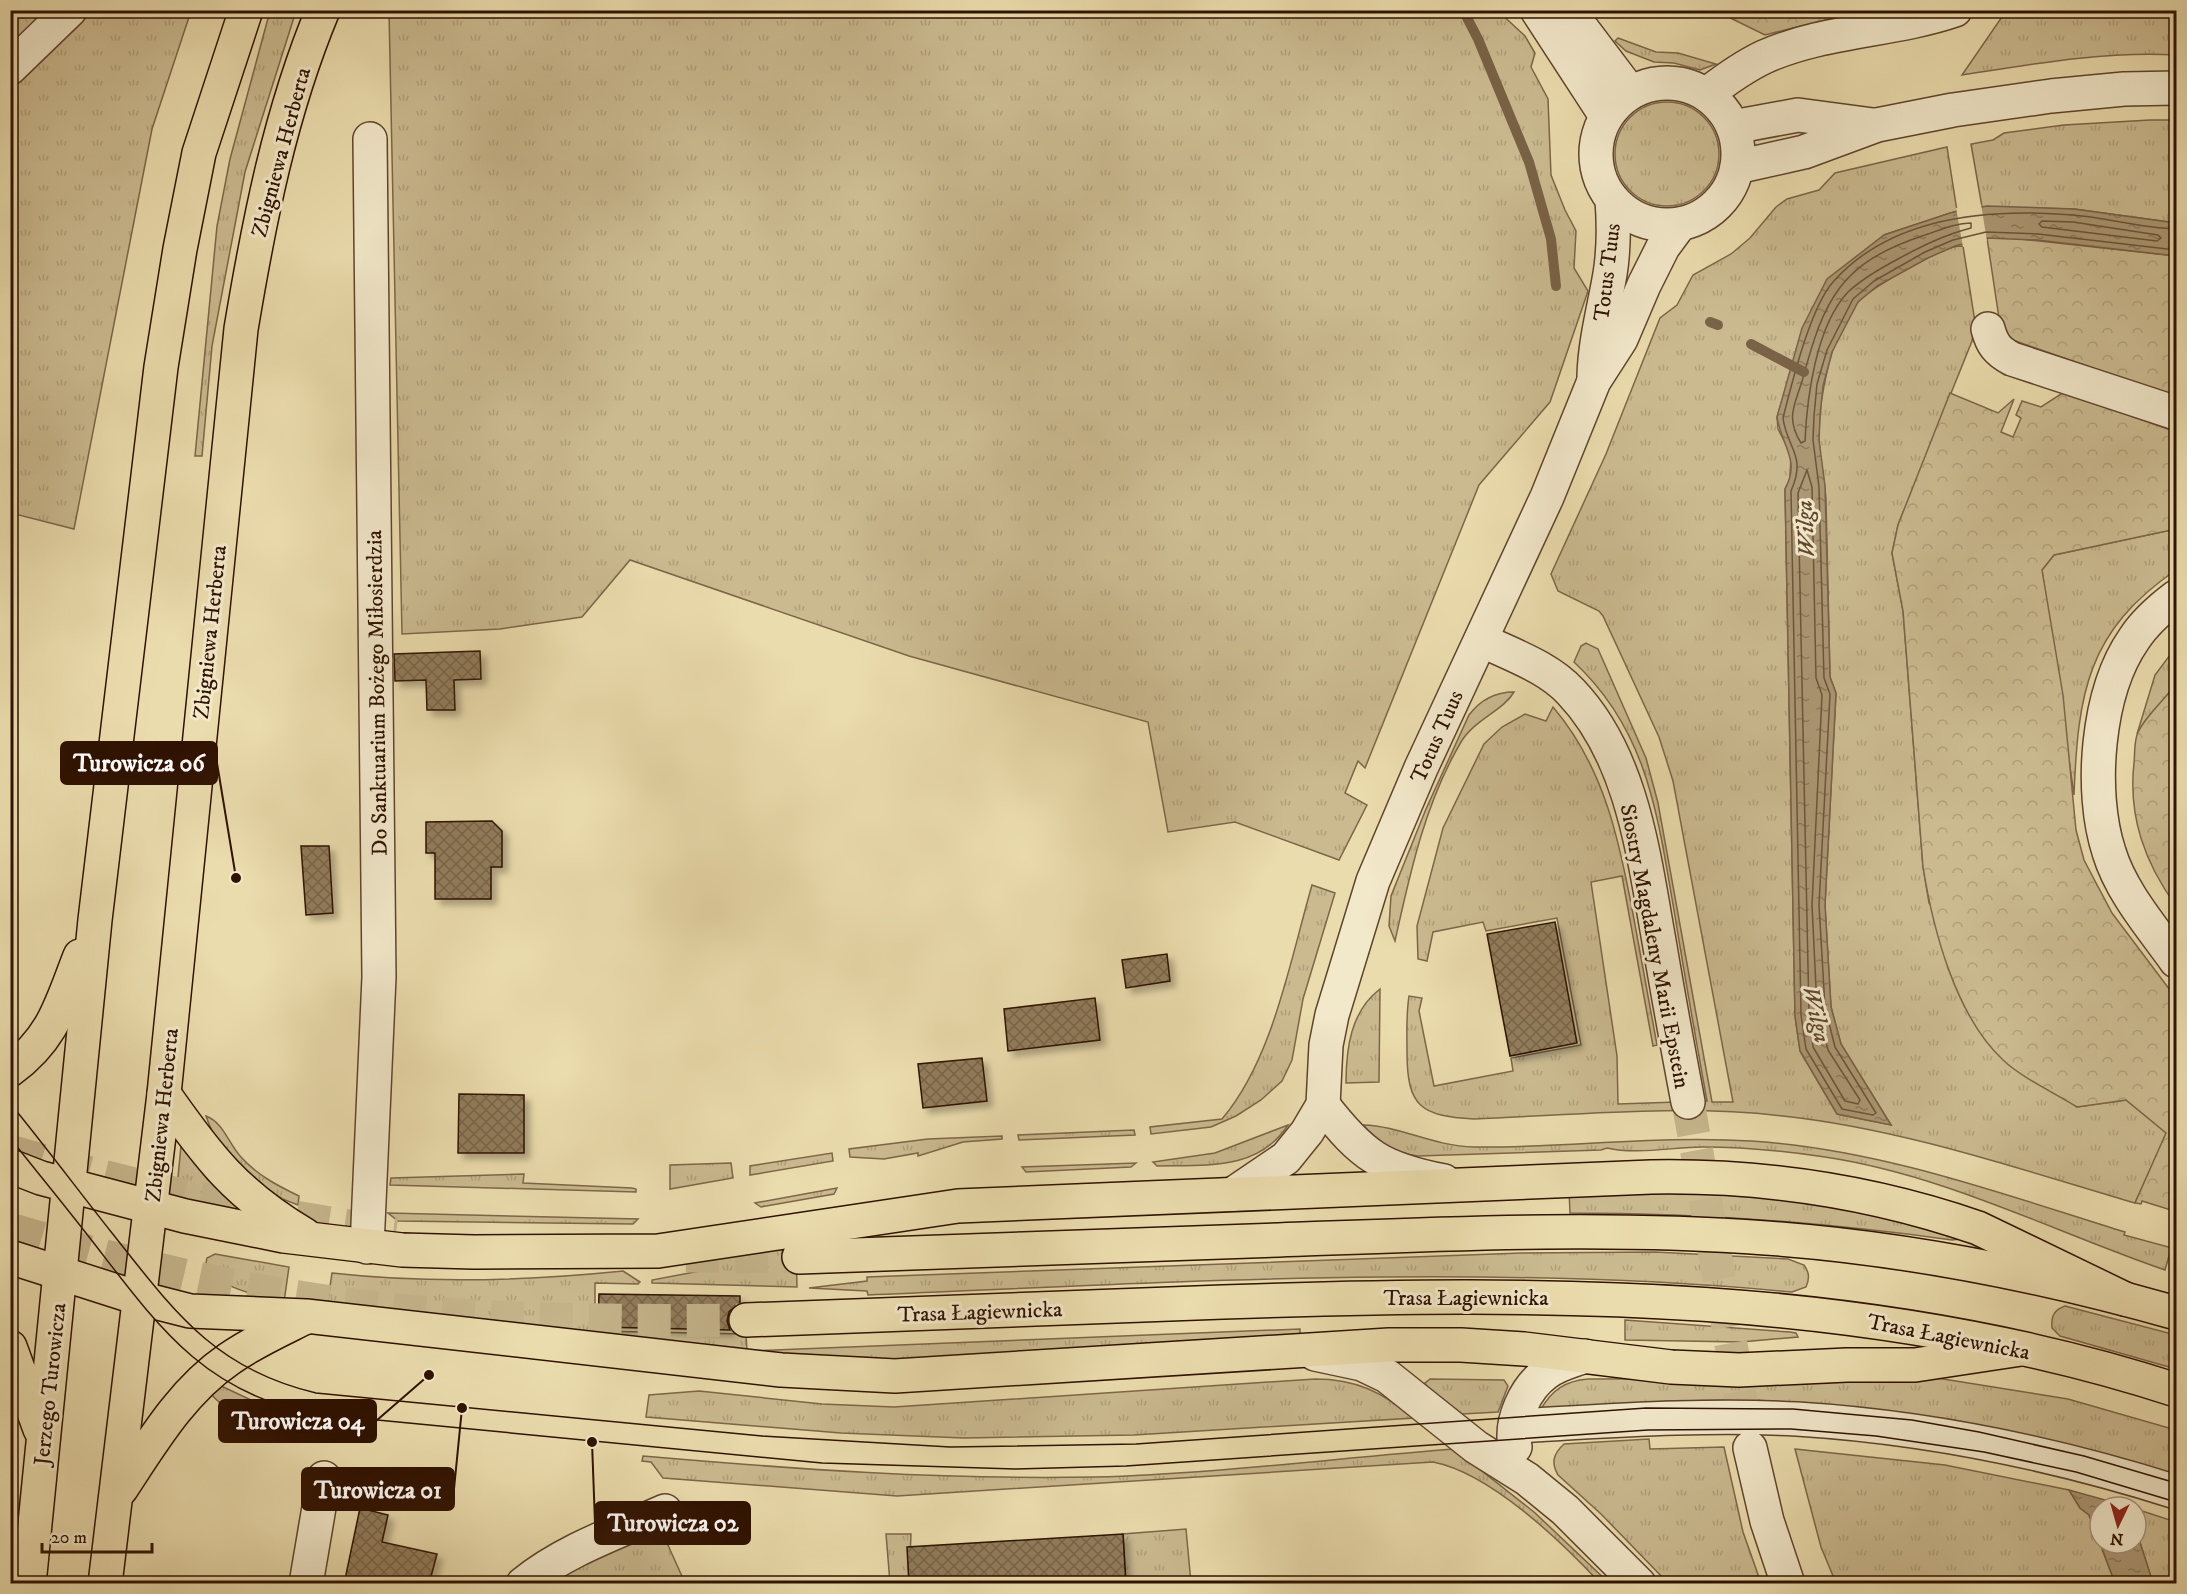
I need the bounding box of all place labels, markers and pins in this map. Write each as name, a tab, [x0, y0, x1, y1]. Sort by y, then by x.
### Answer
callout: Turowicza 06	[61, 742, 217, 784]
callout: Turowicza 04	[219, 1400, 376, 1442]
callout: Turowicza 01	[302, 1468, 454, 1510]
callout: Turowicza 02	[595, 1502, 750, 1544]

